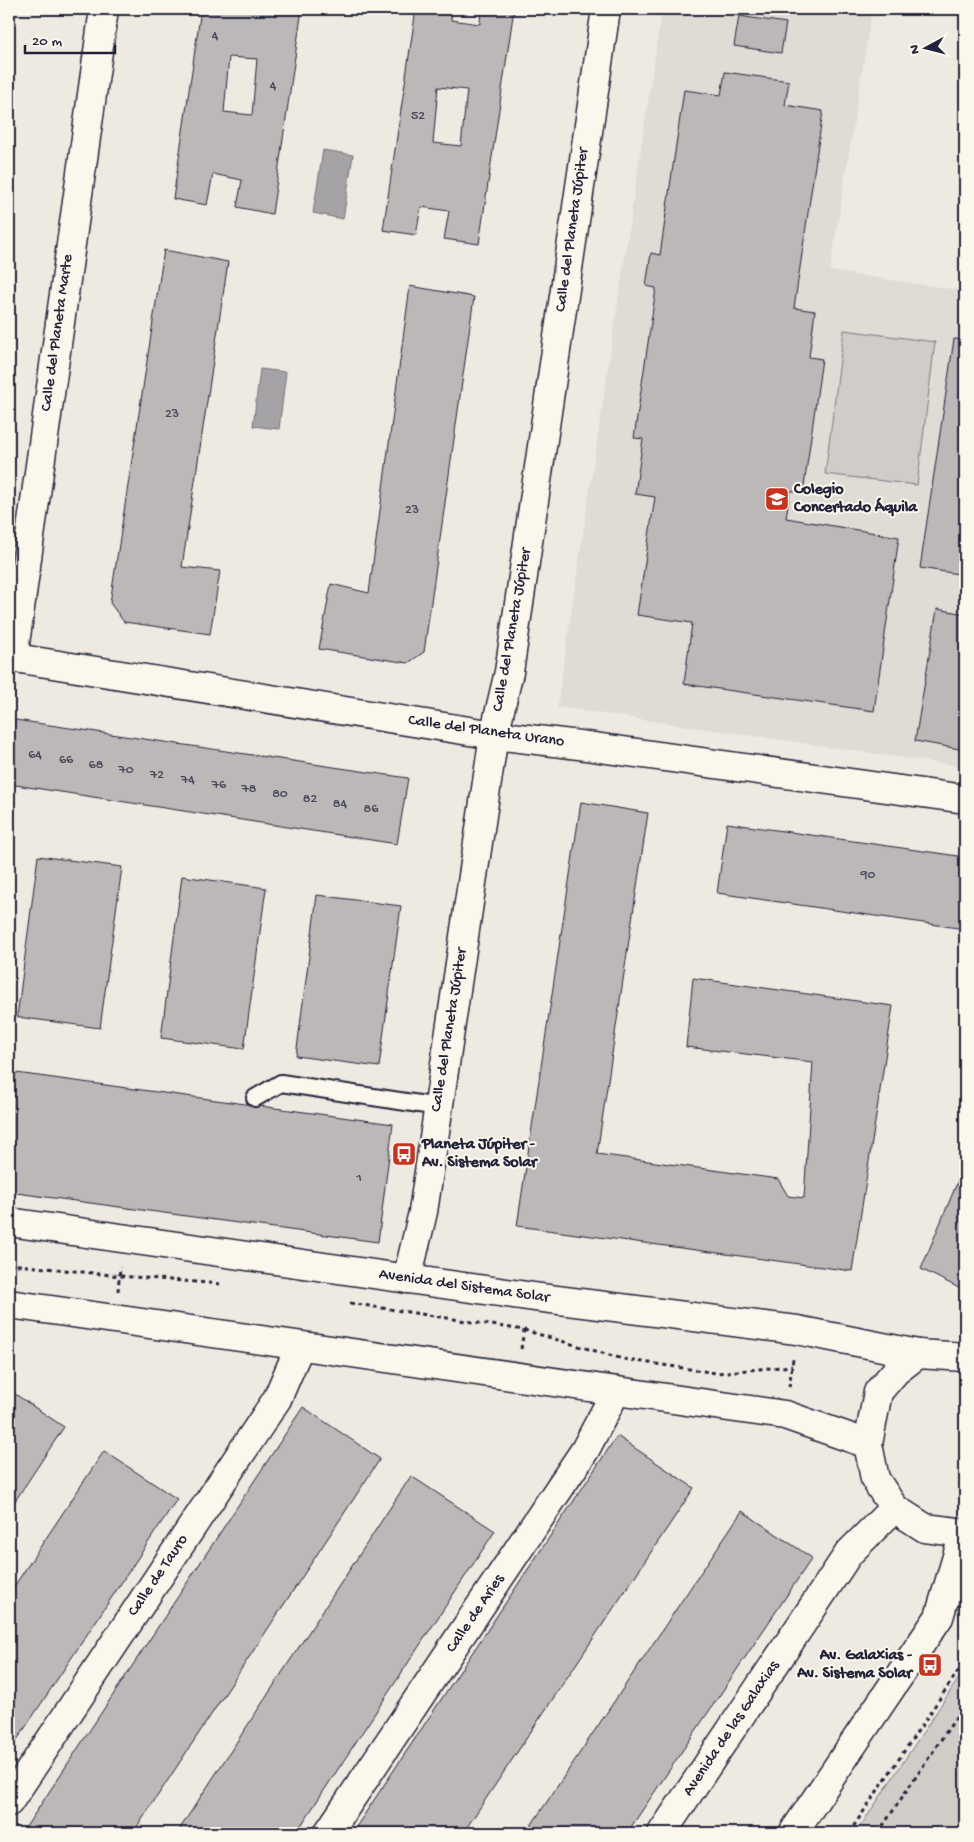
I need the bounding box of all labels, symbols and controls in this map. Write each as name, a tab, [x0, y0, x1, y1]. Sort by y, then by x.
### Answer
scale bar	[25, 22, 115, 54]
north arrow	[902, 22, 952, 72]
house number: 4	[212, 28, 219, 45]
text: 20 m	[32, 33, 62, 51]
text: N	[907, 44, 925, 55]
house number: 4	[270, 78, 277, 95]
house number: 52	[411, 108, 425, 125]
street label: Calle del Planeta Júpiter	[552, 145, 594, 313]
street label: Calle del Planeta Marte	[38, 253, 79, 413]
house number: 23	[165, 406, 179, 423]
place label: Colegio Concertado Áquila	[793, 481, 918, 518]
school or university icon: Colegio Concertado Áquila	[764, 486, 790, 512]
house number: 23	[405, 502, 419, 519]
street label: Calle del Planeta Júpiter	[489, 545, 537, 713]
street label: Calle del Planeta Urano	[407, 712, 565, 752]
house number: 64	[28, 747, 42, 764]
house number: 66	[59, 752, 74, 769]
house number: 68	[89, 757, 104, 774]
house number: 70	[117, 762, 134, 779]
house number: 72	[149, 767, 164, 784]
house number: 74	[180, 772, 195, 789]
house number: 76	[211, 777, 227, 794]
house number: 78	[241, 781, 257, 798]
house number: 80	[272, 786, 288, 803]
house number: 82	[303, 791, 317, 808]
house number: 84	[333, 796, 348, 813]
house number: 86	[364, 801, 379, 818]
house number: 90	[860, 867, 876, 884]
street label: Calle del Planeta Júpiter	[428, 945, 473, 1113]
place label: Planeta Júpiter - Av. Sistema Solar	[421, 1136, 539, 1173]
bus stop icon: Planeta Júpiter - Av. Sistema Solar	[391, 1141, 417, 1167]
house number: 1	[355, 1170, 362, 1187]
street label: Avenida del Sistema Solar	[377, 1266, 552, 1309]
street label: Calle de Tauro	[125, 1531, 193, 1621]
street label: Calle de Aries	[443, 1570, 510, 1657]
place label: Av. Galaxias - Av. Sistema Solar	[796, 1647, 914, 1684]
bus stop icon: Av. Galaxias - Av. Sistema Solar	[917, 1652, 943, 1678]
street label: Avenida de las Galaxias	[680, 1657, 785, 1800]

